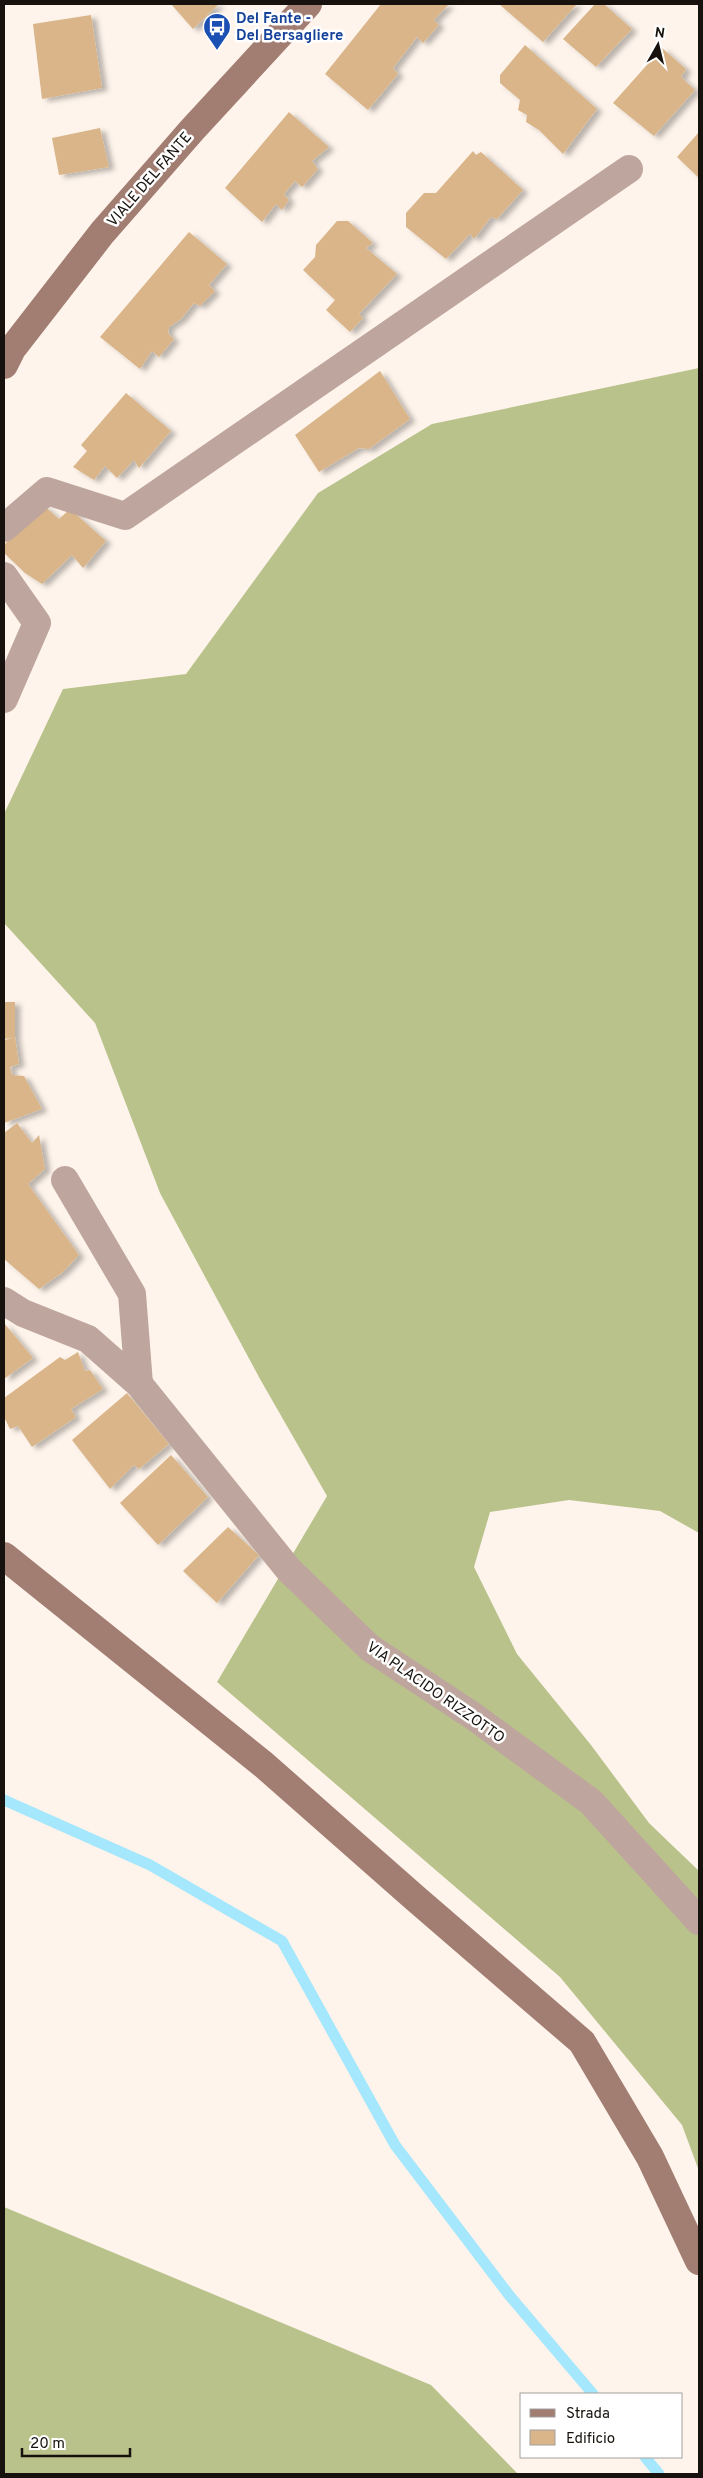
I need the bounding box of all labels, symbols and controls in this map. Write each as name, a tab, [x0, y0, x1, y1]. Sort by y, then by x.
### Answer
place label: Del Fante - Del Bersagliere	[236, 10, 343, 46]
bus stop icon: Del Fante - Del Bersagliere	[202, 12, 232, 51]
north arrow	[633, 20, 683, 70]
text: N	[653, 24, 666, 43]
street label: VIALE DEL FANTE	[104, 129, 197, 231]
street label: VIA PLACIDO RIZZOTTO	[362, 1638, 508, 1748]
legend	[520, 2393, 683, 2458]
text: Strada	[566, 2405, 610, 2424]
scale bar	[22, 2426, 130, 2458]
text: Edificio	[566, 2430, 615, 2449]
text: 20 m	[30, 2435, 65, 2454]

